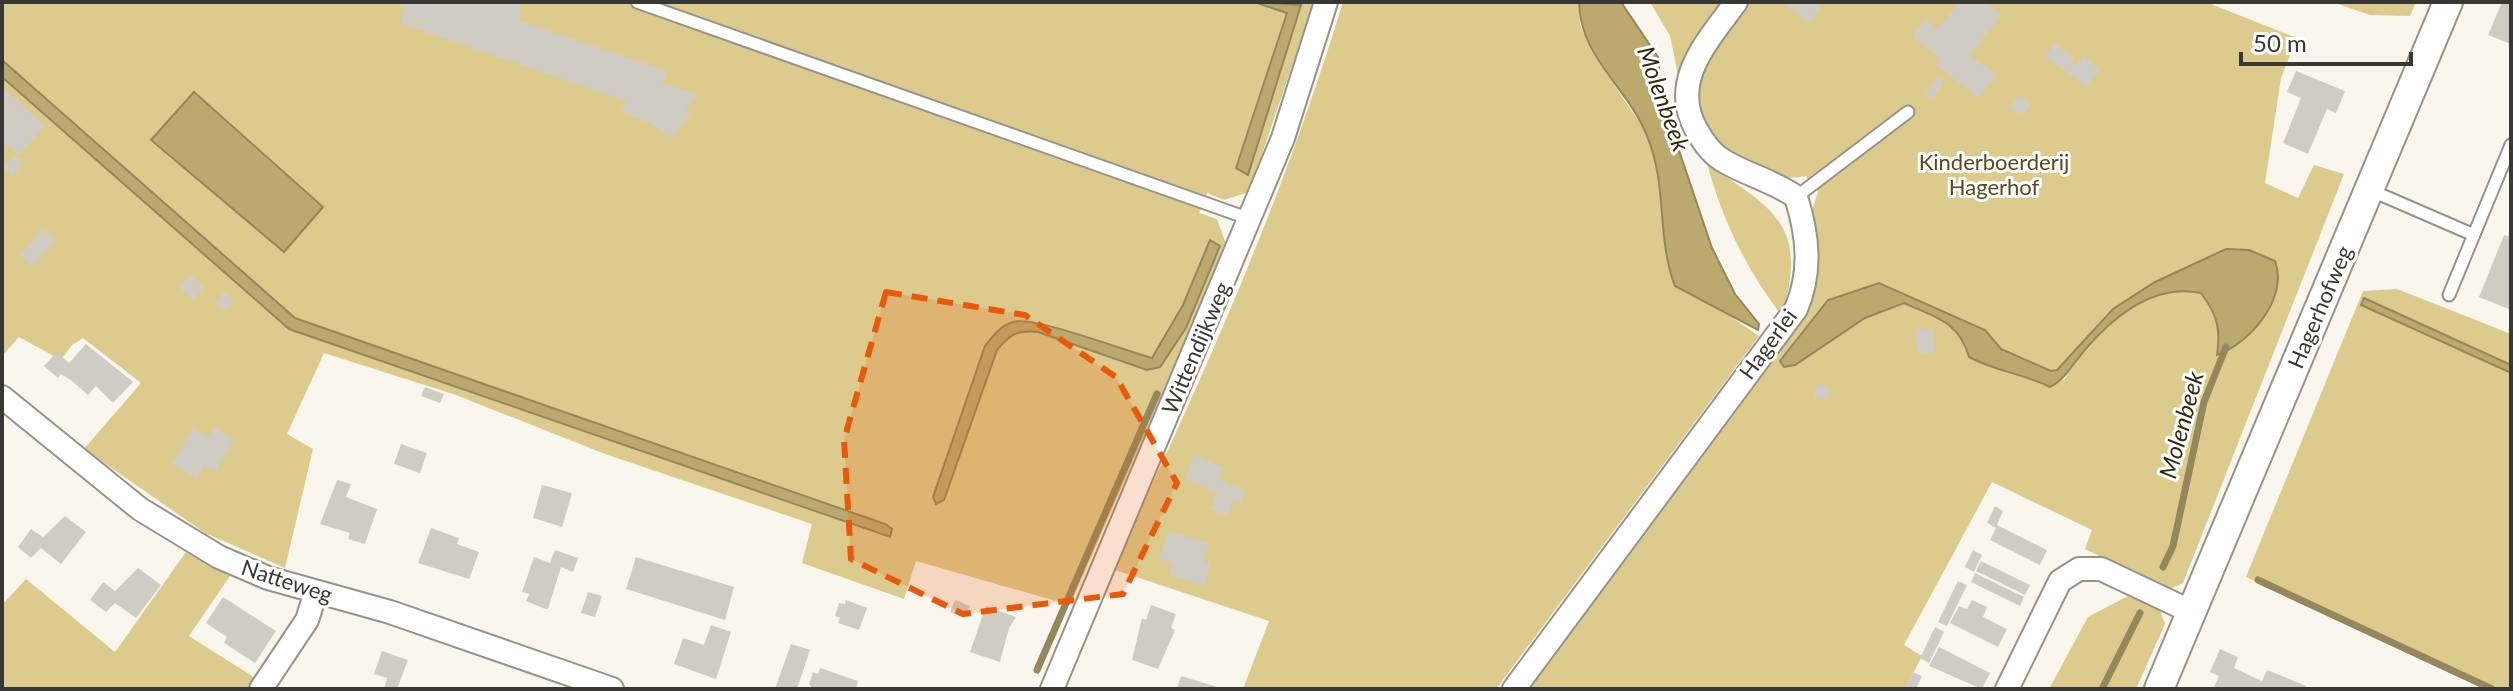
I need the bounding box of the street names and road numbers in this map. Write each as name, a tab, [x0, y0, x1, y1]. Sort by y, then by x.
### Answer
street label: Hagerhofweg	[2282, 241, 2358, 372]
street label: Wittendijkweg	[1156, 278, 1236, 418]
street label: Hagerlei	[1733, 303, 1802, 384]
street label: Natteweg	[238, 553, 336, 608]

